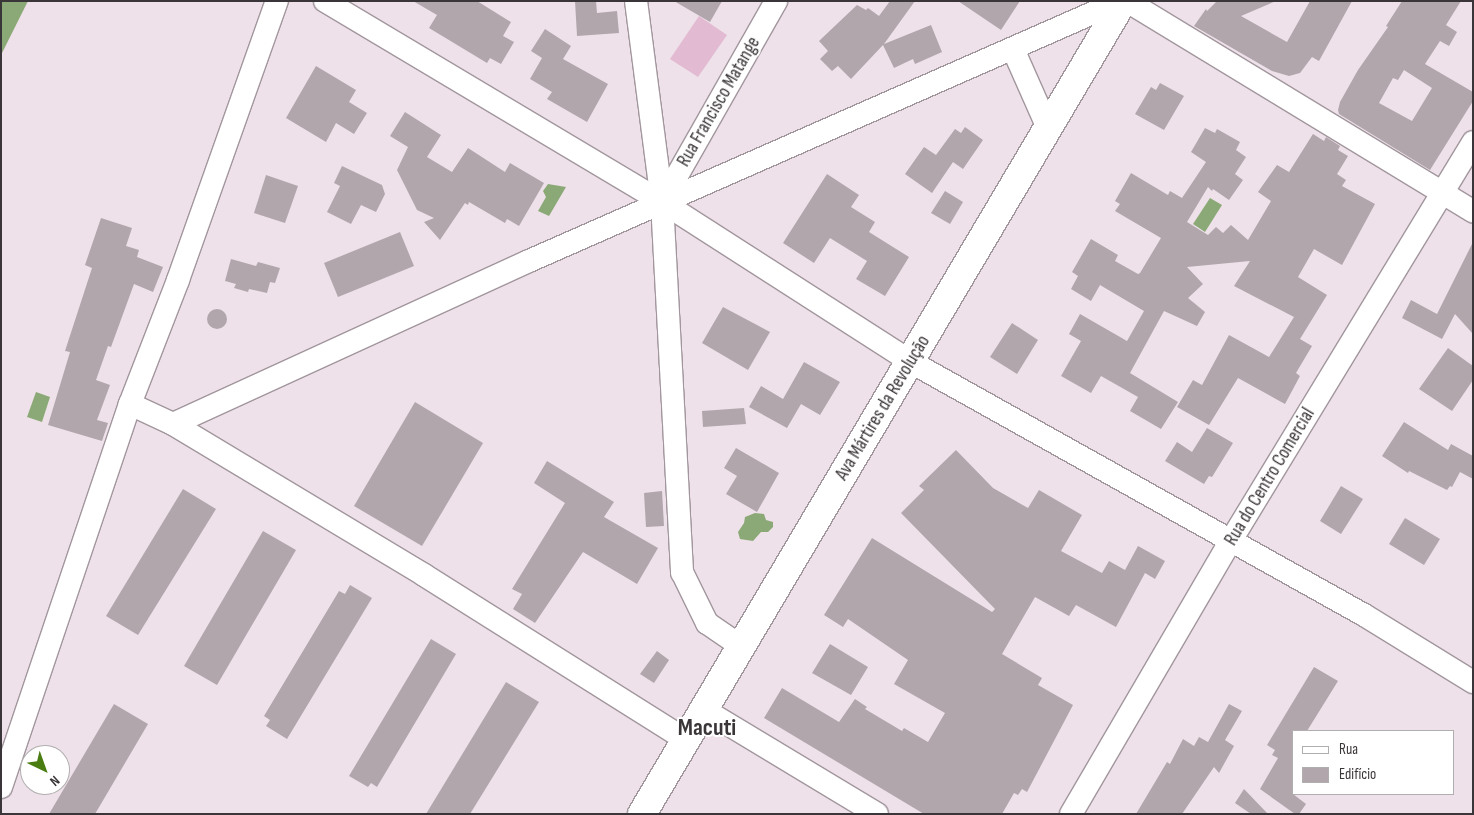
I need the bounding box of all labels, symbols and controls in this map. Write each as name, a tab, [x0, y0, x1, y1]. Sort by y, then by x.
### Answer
street label: Rua Francisco Matange	[673, 33, 765, 171]
street label: Ava Mártires da Revolução	[831, 331, 935, 485]
street label: Rua do Centro Comercial	[1220, 404, 1320, 550]
district label: Macuti	[678, 714, 736, 742]
legend	[1292, 730, 1454, 795]
text: Rua	[1339, 740, 1358, 759]
north arrow	[20, 745, 70, 795]
text: Edifício	[1339, 765, 1376, 784]
text: N	[46, 772, 63, 790]

